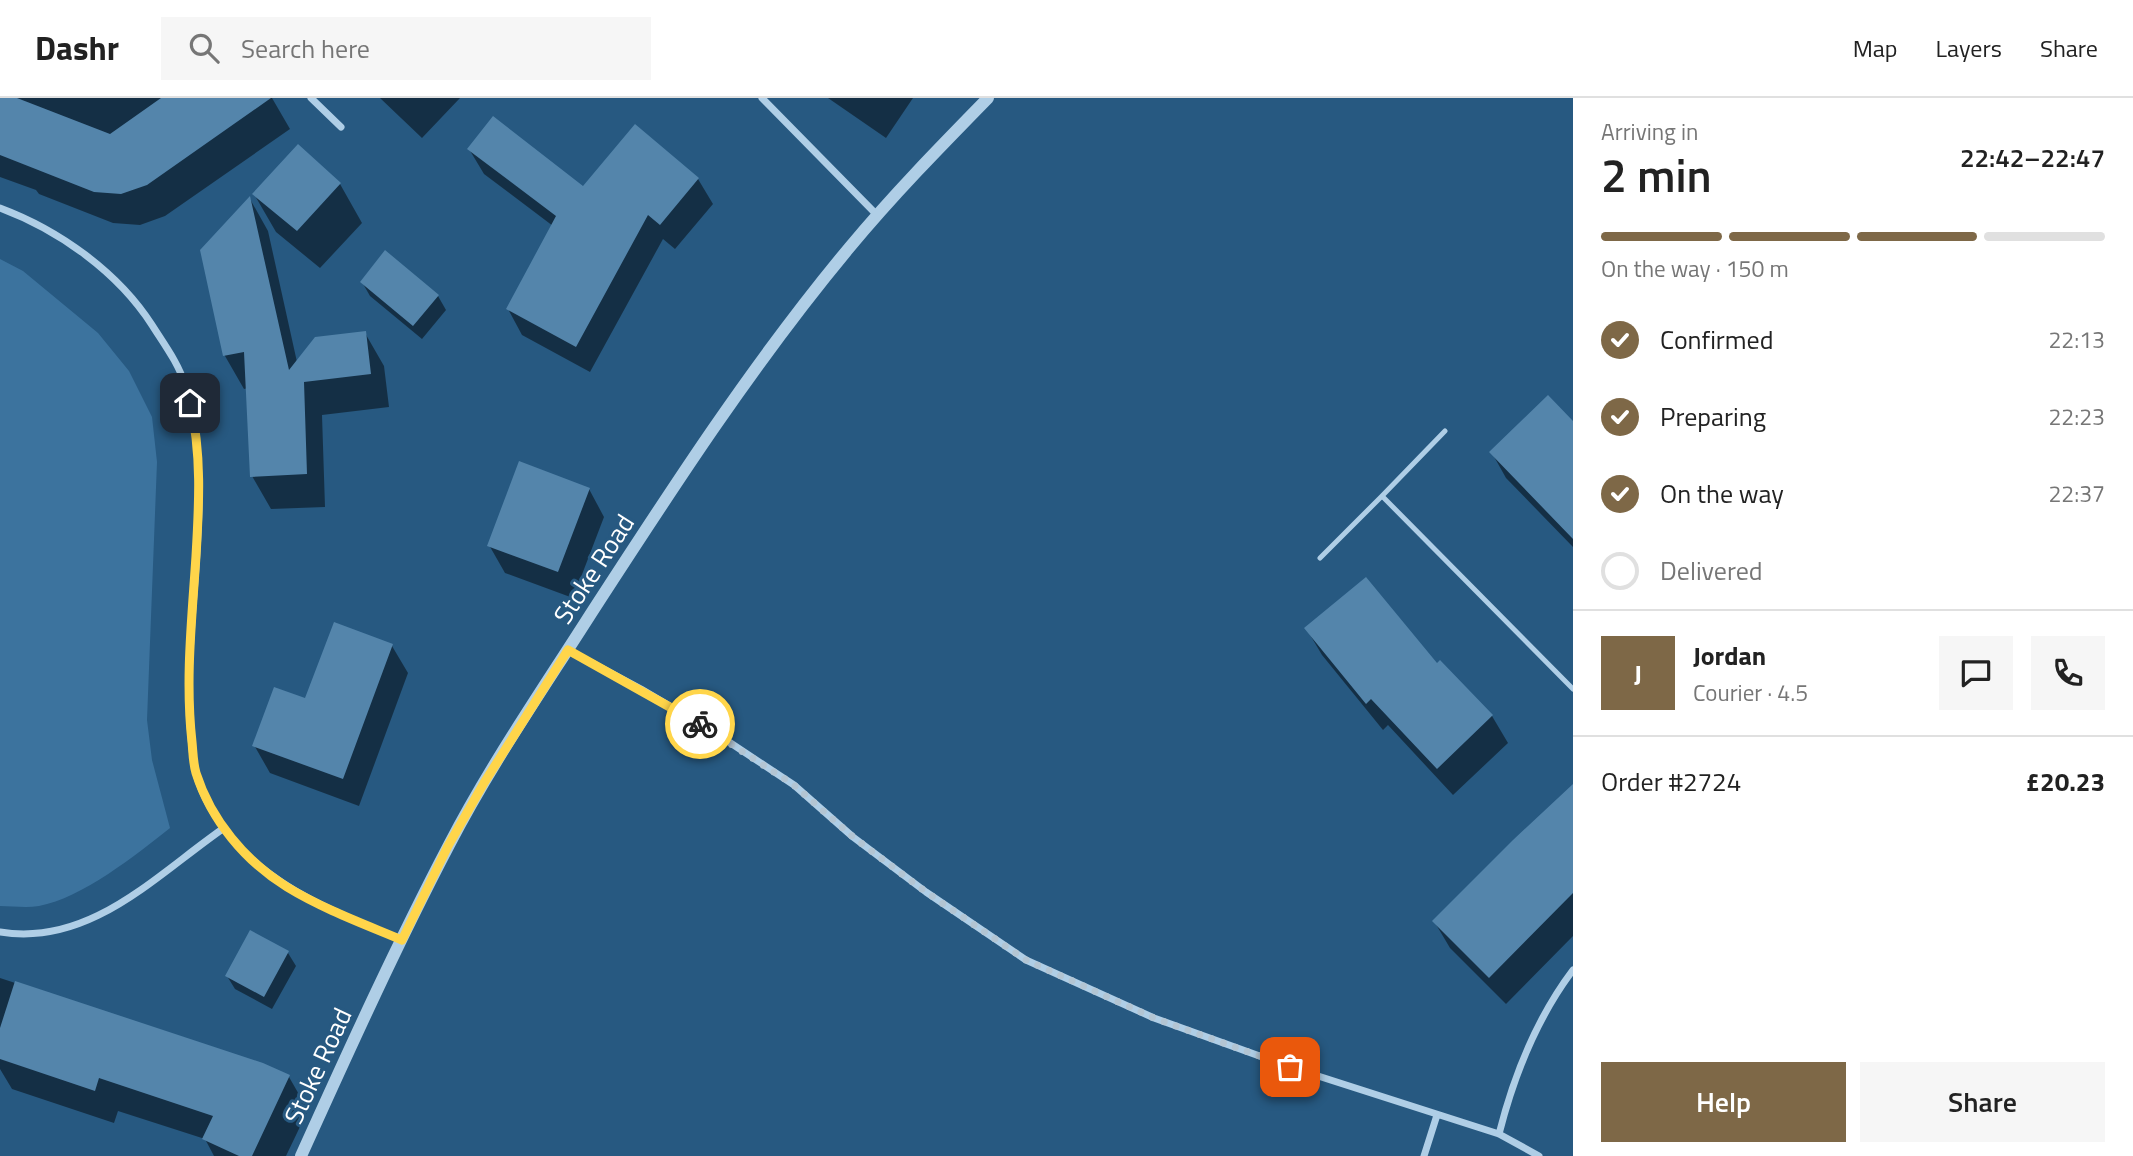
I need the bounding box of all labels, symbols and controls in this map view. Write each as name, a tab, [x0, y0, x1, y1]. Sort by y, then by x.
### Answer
search box	[161, 17, 651, 80]
text: Dashr	[35, 23, 119, 73]
icon: search	[185, 29, 223, 67]
text: Search here	[241, 29, 370, 68]
text: Map	[1853, 30, 1898, 66]
text: Layers	[1936, 30, 2002, 66]
text: Share	[2040, 30, 2098, 66]
text: Arriving in	[1601, 114, 1698, 149]
text: 22:42–22:47	[1960, 138, 2105, 177]
text: 2 min	[1601, 140, 1712, 210]
text: On the way · 150 m	[1601, 251, 1789, 286]
text: Confirmed	[1660, 320, 1774, 359]
icon: check	[1601, 321, 1639, 359]
text: 22:13	[2048, 322, 2105, 357]
pin	[160, 373, 220, 433]
icon: home	[171, 384, 209, 422]
text: Preparing	[1660, 397, 1766, 436]
icon: check	[1601, 398, 1639, 436]
text: 22:23	[2048, 399, 2105, 434]
text: On the way	[1660, 474, 1784, 513]
icon: check	[1601, 475, 1639, 513]
text: 22:37	[2048, 476, 2105, 511]
street label: Stoke Road	[543, 506, 644, 631]
text: Delivered	[1660, 551, 1763, 590]
text: Jordan	[1693, 636, 1766, 675]
button: chat	[1939, 636, 2013, 710]
button: phone	[2031, 636, 2105, 710]
text: J	[1634, 654, 1642, 693]
text: Courier · 4.5	[1693, 675, 1808, 710]
courier	[665, 689, 735, 759]
icon: bike	[681, 705, 719, 743]
text: Order #2724	[1601, 762, 1741, 801]
text: £20.23	[2026, 762, 2105, 801]
street label: Stoke Road	[274, 1001, 361, 1130]
pin	[1260, 1037, 1320, 1097]
icon: bag	[1271, 1048, 1309, 1086]
button: Help	[1601, 1062, 1846, 1142]
button: Share	[1860, 1062, 2105, 1142]

